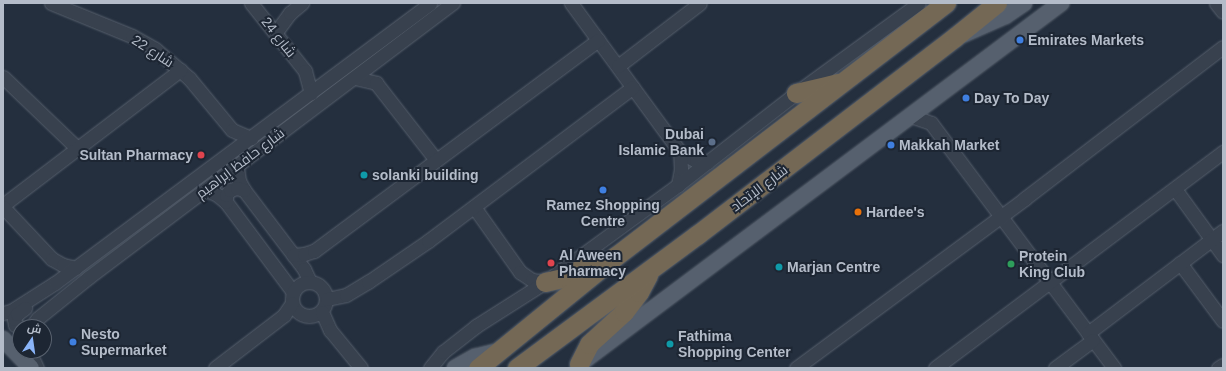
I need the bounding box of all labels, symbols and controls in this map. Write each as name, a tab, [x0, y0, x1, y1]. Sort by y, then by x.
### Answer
street label: شارع 24	[258, 13, 300, 61]
street label: شارع 22	[129, 31, 177, 71]
place label: Emirates Markets	[1028, 32, 1144, 48]
marker: Emirates Markets	[1015, 35, 1025, 45]
place label: Day To Day	[974, 90, 1049, 106]
marker: Day To Day	[961, 93, 971, 103]
street label: شارع حافظ إبراهيم	[192, 124, 288, 202]
place label: Dubai Islamic Bank	[618, 126, 704, 158]
marker: Dubai Islamic Bank	[707, 137, 717, 147]
place label: Makkah Market	[899, 137, 999, 153]
marker: Makkah Market	[886, 140, 896, 150]
place label: Sultan Pharmacy	[79, 147, 193, 163]
marker: Sultan Pharmacy	[196, 150, 206, 160]
street label: شارع الإتحاد	[727, 161, 791, 215]
place label: solanki building	[372, 167, 479, 183]
marker: solanki building	[359, 170, 369, 180]
marker: Ramez Shopping Centre	[598, 185, 608, 195]
place label: Ramez Shopping Centre	[546, 197, 660, 230]
place label: Hardee's	[866, 204, 925, 220]
marker: Hardee's	[853, 207, 863, 217]
place label: Al Aween Pharmacy	[559, 247, 626, 280]
place label: Protein King Club	[1019, 248, 1085, 280]
marker: Al Aween Pharmacy	[546, 258, 556, 268]
place label: Marjan Centre	[787, 259, 880, 275]
marker: Protein King Club	[1006, 259, 1016, 269]
marker: Marjan Centre	[774, 262, 784, 272]
north arrow	[12, 319, 52, 359]
text: ش	[26, 321, 43, 336]
place label: Nesto Supermarket	[81, 326, 167, 358]
place label: Fathima Shopping Center	[678, 328, 791, 360]
marker: Nesto Supermarket	[68, 337, 78, 347]
marker: Fathima Shopping Center	[665, 339, 675, 349]

